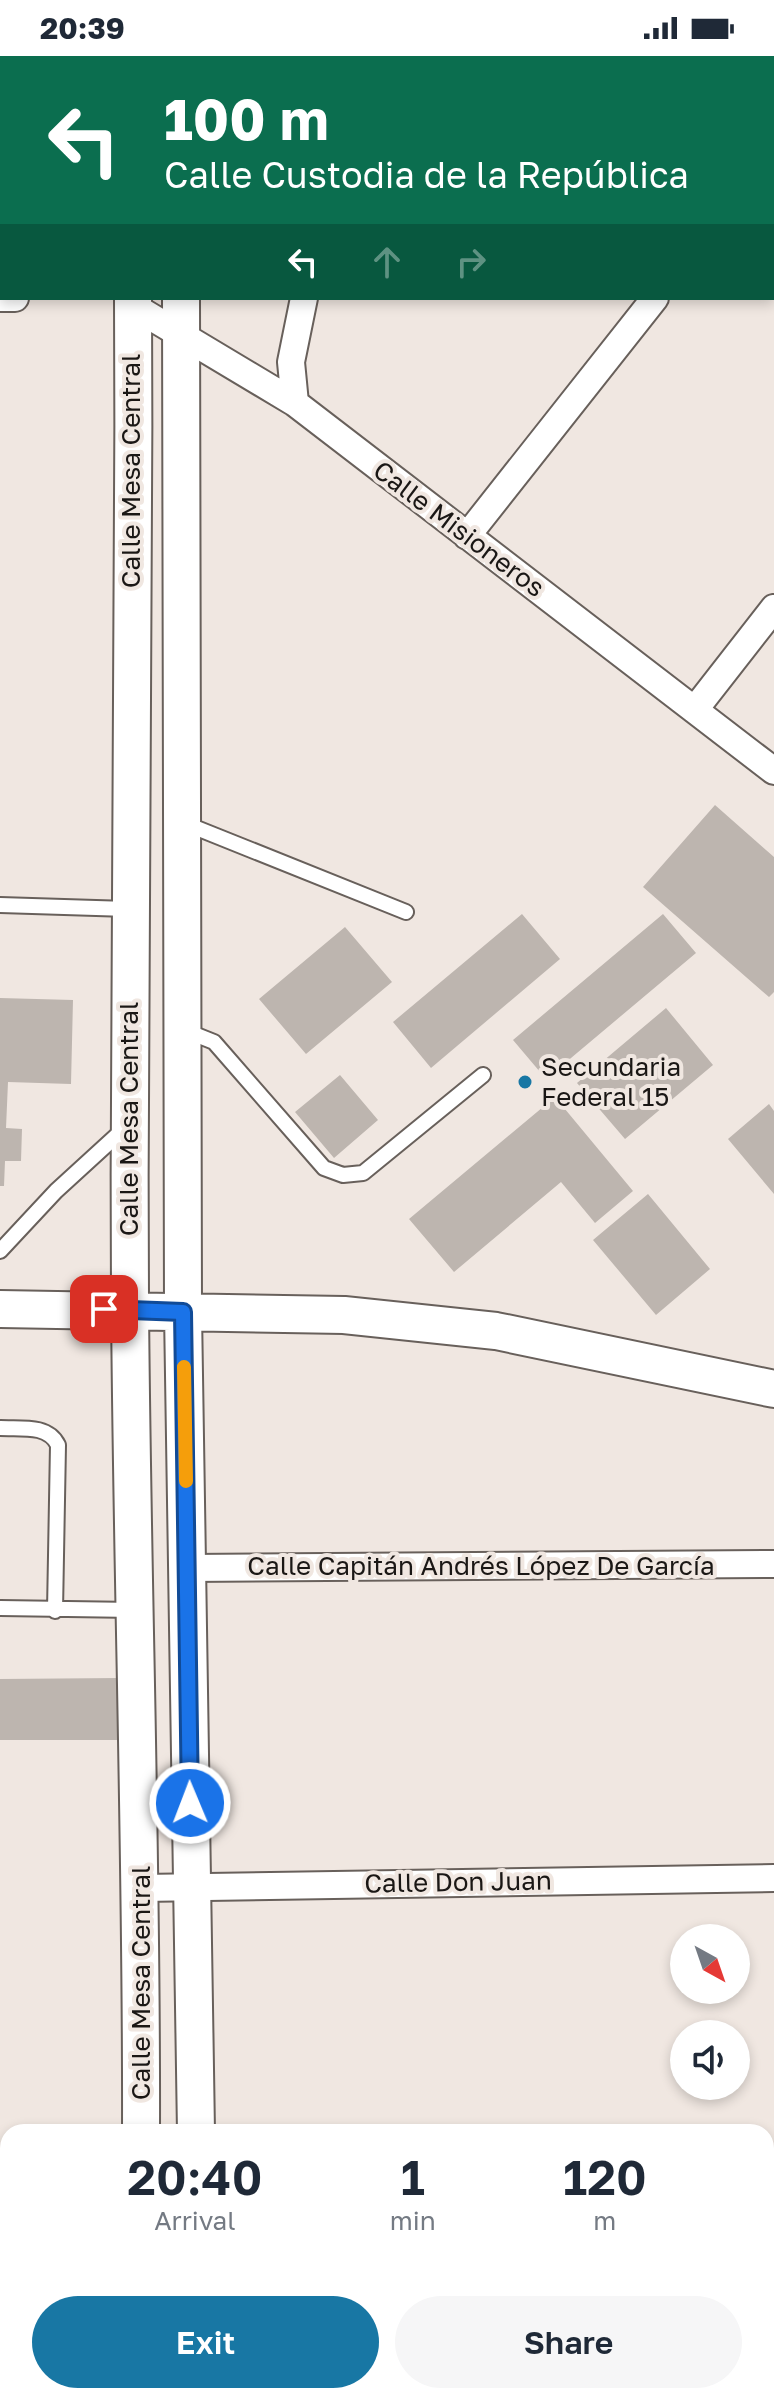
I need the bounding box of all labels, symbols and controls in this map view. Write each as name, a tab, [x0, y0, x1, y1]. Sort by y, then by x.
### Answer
text: 20:39	[40, 10, 125, 46]
text: 100 m	[164, 85, 329, 152]
icon: left	[32, 88, 136, 192]
text: Calle Custodia de la República	[164, 153, 689, 196]
icon: left	[281, 240, 325, 284]
icon: ahead	[365, 240, 409, 284]
icon: right	[449, 240, 493, 284]
street label: Calle Mesa Central	[115, 354, 146, 588]
street label: Calle Misioneros	[368, 454, 551, 603]
street label: Calle Mesa Central	[113, 1002, 144, 1236]
place label: Secundaria Federal 15	[541, 1051, 681, 1112]
marker: Secundaria Federal 15	[516, 1073, 534, 1091]
pin	[70, 1275, 138, 1343]
icon: arrive	[82, 1287, 126, 1331]
street label: Calle Capitán Andrés López De García	[247, 1550, 715, 1581]
position arrow	[148, 1761, 232, 1845]
street label: Calle Don Juan	[364, 1864, 552, 1899]
street label: Calle Mesa Central	[125, 1866, 156, 2100]
north arrow	[670, 1924, 750, 2004]
map controls	[670, 1924, 750, 2100]
button: sound	[670, 2020, 750, 2100]
text: 20:40	[127, 2148, 262, 2206]
text: 1	[401, 2148, 425, 2206]
text: 120	[563, 2148, 647, 2206]
text: Arrival	[154, 2205, 236, 2236]
text: min	[390, 2205, 436, 2236]
text: m	[593, 2205, 616, 2236]
button: Exit	[32, 2296, 379, 2388]
button: Share	[395, 2296, 742, 2388]

